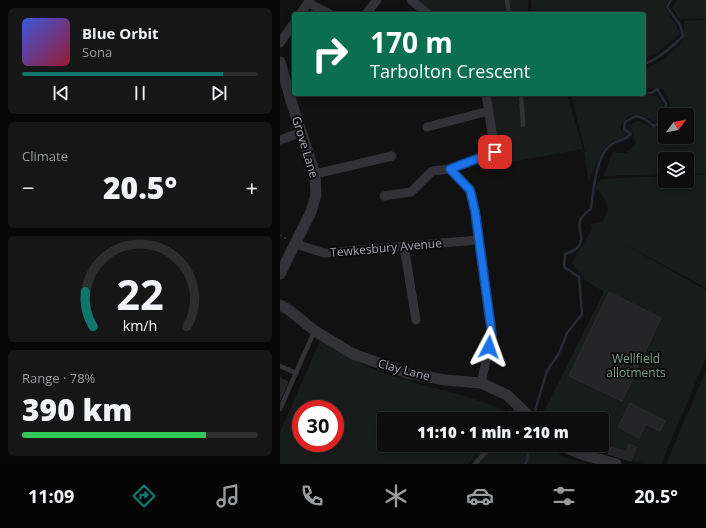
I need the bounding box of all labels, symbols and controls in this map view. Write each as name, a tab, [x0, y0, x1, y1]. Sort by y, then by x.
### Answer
text: Blue Orbit	[82, 23, 159, 43]
text: 170 m	[370, 23, 453, 61]
icon: right	[304, 28, 356, 80]
text: Sona	[82, 43, 112, 61]
text: Tarbolton Crescent	[370, 59, 530, 83]
icon: previous	[50, 82, 72, 104]
icon: pause	[129, 82, 151, 104]
icon: next	[208, 82, 230, 104]
north arrow	[658, 108, 694, 144]
map controls	[658, 108, 694, 188]
street label: Grove Lane	[288, 114, 323, 180]
pin	[478, 135, 512, 169]
icon: arrive	[484, 141, 506, 163]
text: Climate	[22, 147, 68, 165]
button: layers	[658, 152, 694, 188]
text: 20.5°	[103, 167, 177, 208]
text: −	[22, 172, 35, 202]
text: +	[245, 172, 258, 202]
street label: Tewkesbury Avenue	[329, 234, 443, 261]
text: 22	[116, 266, 164, 322]
text: km/h	[123, 316, 157, 335]
position arrow	[468, 326, 510, 368]
park label: Wellfield allotments	[606, 350, 666, 381]
street label: Clay Lane	[376, 354, 432, 385]
text: Range · 78%	[22, 369, 95, 387]
text: 390 km	[22, 389, 132, 430]
speed limit sign: 30	[292, 400, 344, 452]
text: 11:10 · 1 min · 210 m	[417, 422, 569, 442]
icon: directions	[130, 482, 158, 510]
icon: music	[214, 482, 242, 510]
icon: phone	[298, 482, 326, 510]
icon: climate	[382, 482, 410, 510]
icon: car	[466, 482, 494, 510]
icon: filters	[550, 482, 578, 510]
text: 11:09	[28, 484, 74, 508]
text: 20.5°	[634, 484, 678, 508]

